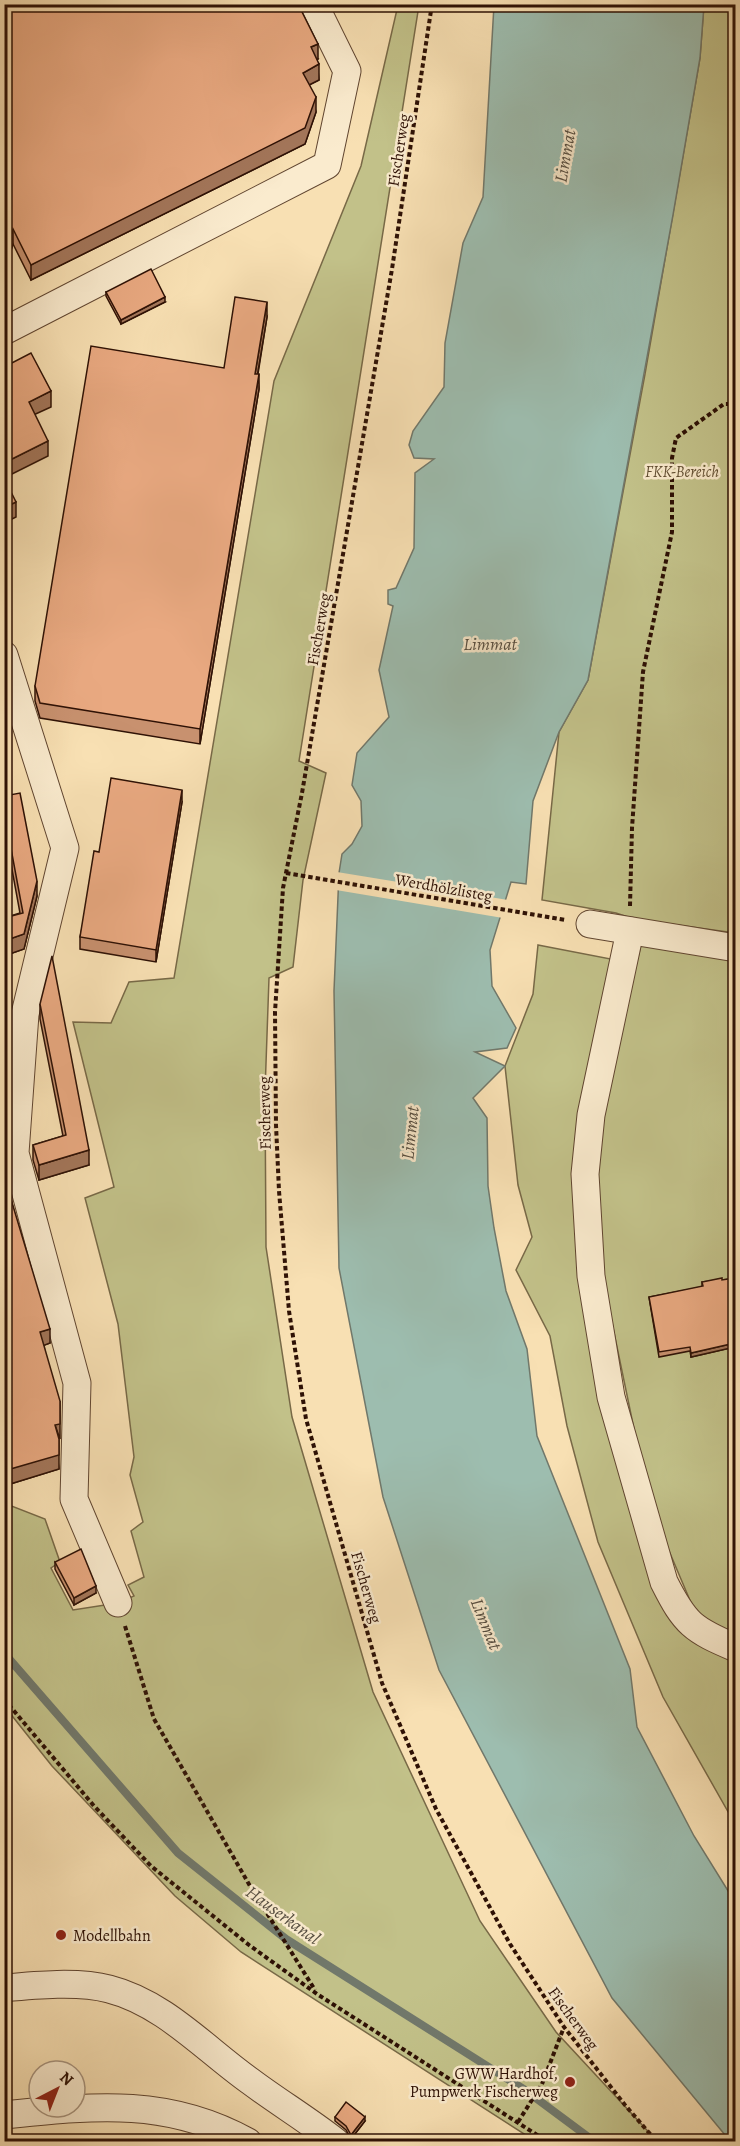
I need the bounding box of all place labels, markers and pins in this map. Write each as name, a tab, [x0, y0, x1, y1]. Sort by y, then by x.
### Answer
place label: Modellbahn	[73, 1925, 151, 1947]
marker: Modellbahn	[54, 1928, 68, 1942]
place label: GWW Hardhof, Pumpwerk Fischerweg	[410, 2063, 558, 2103]
marker: GWW Hardhof, Pumpwerk Fischerweg	[563, 2075, 577, 2089]

